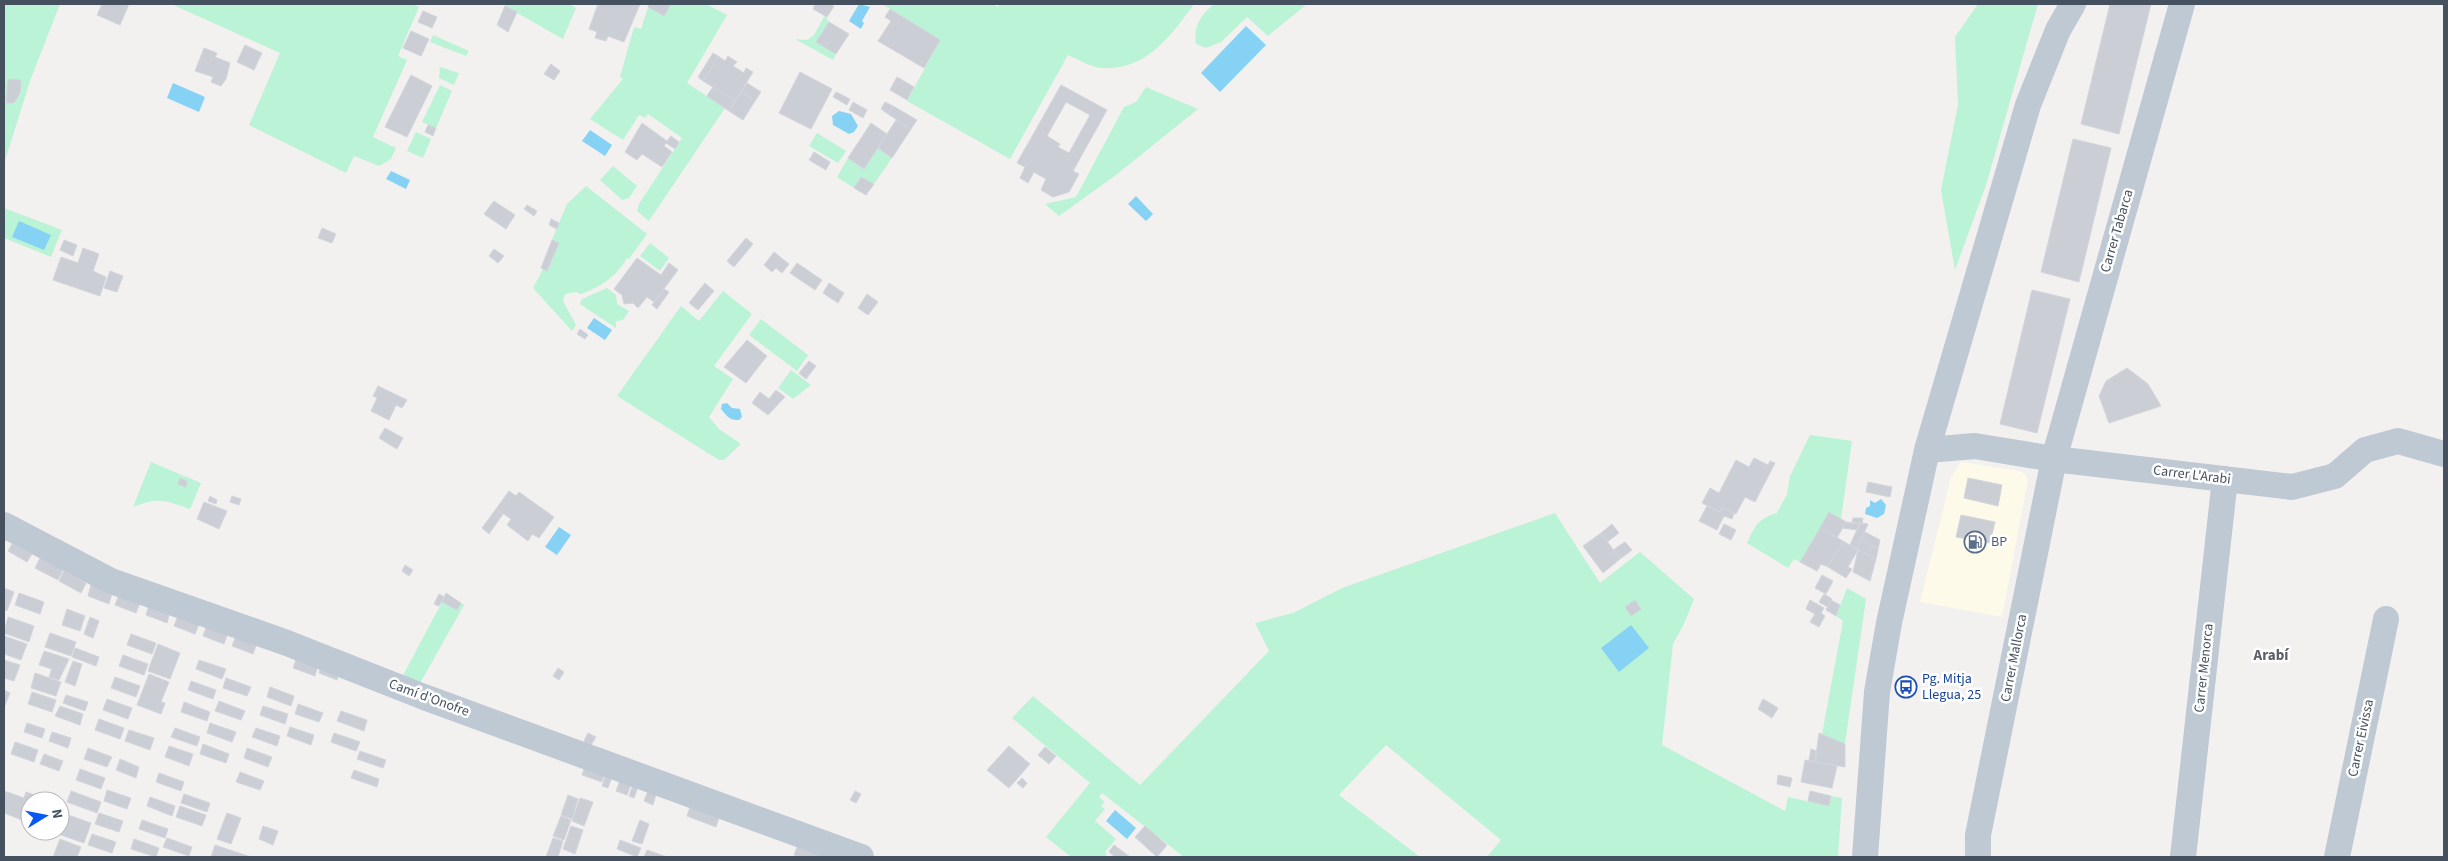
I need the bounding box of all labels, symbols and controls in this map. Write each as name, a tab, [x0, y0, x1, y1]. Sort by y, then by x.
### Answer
street label: Carrer Tabarca	[2096, 187, 2138, 275]
street label: Carrer L'Arabi	[2152, 460, 2232, 490]
fuel station icon: BP	[1963, 530, 1987, 554]
place label: BP	[1991, 532, 2007, 552]
street label: Carrer Mallorca	[1996, 612, 2032, 704]
street label: Carrer Menorca	[2189, 622, 2219, 714]
district label: Arabí	[2253, 645, 2289, 666]
place label: Pg. Mitja Llegua, 25	[1922, 669, 1981, 705]
street label: Camí d'Onofre	[386, 674, 472, 722]
bus stop icon: Pg. Mitja Llegua, 25	[1894, 675, 1918, 699]
street label: Carrer Eivissa	[2343, 697, 2379, 779]
north arrow	[20, 791, 70, 841]
text: N	[46, 808, 67, 820]

